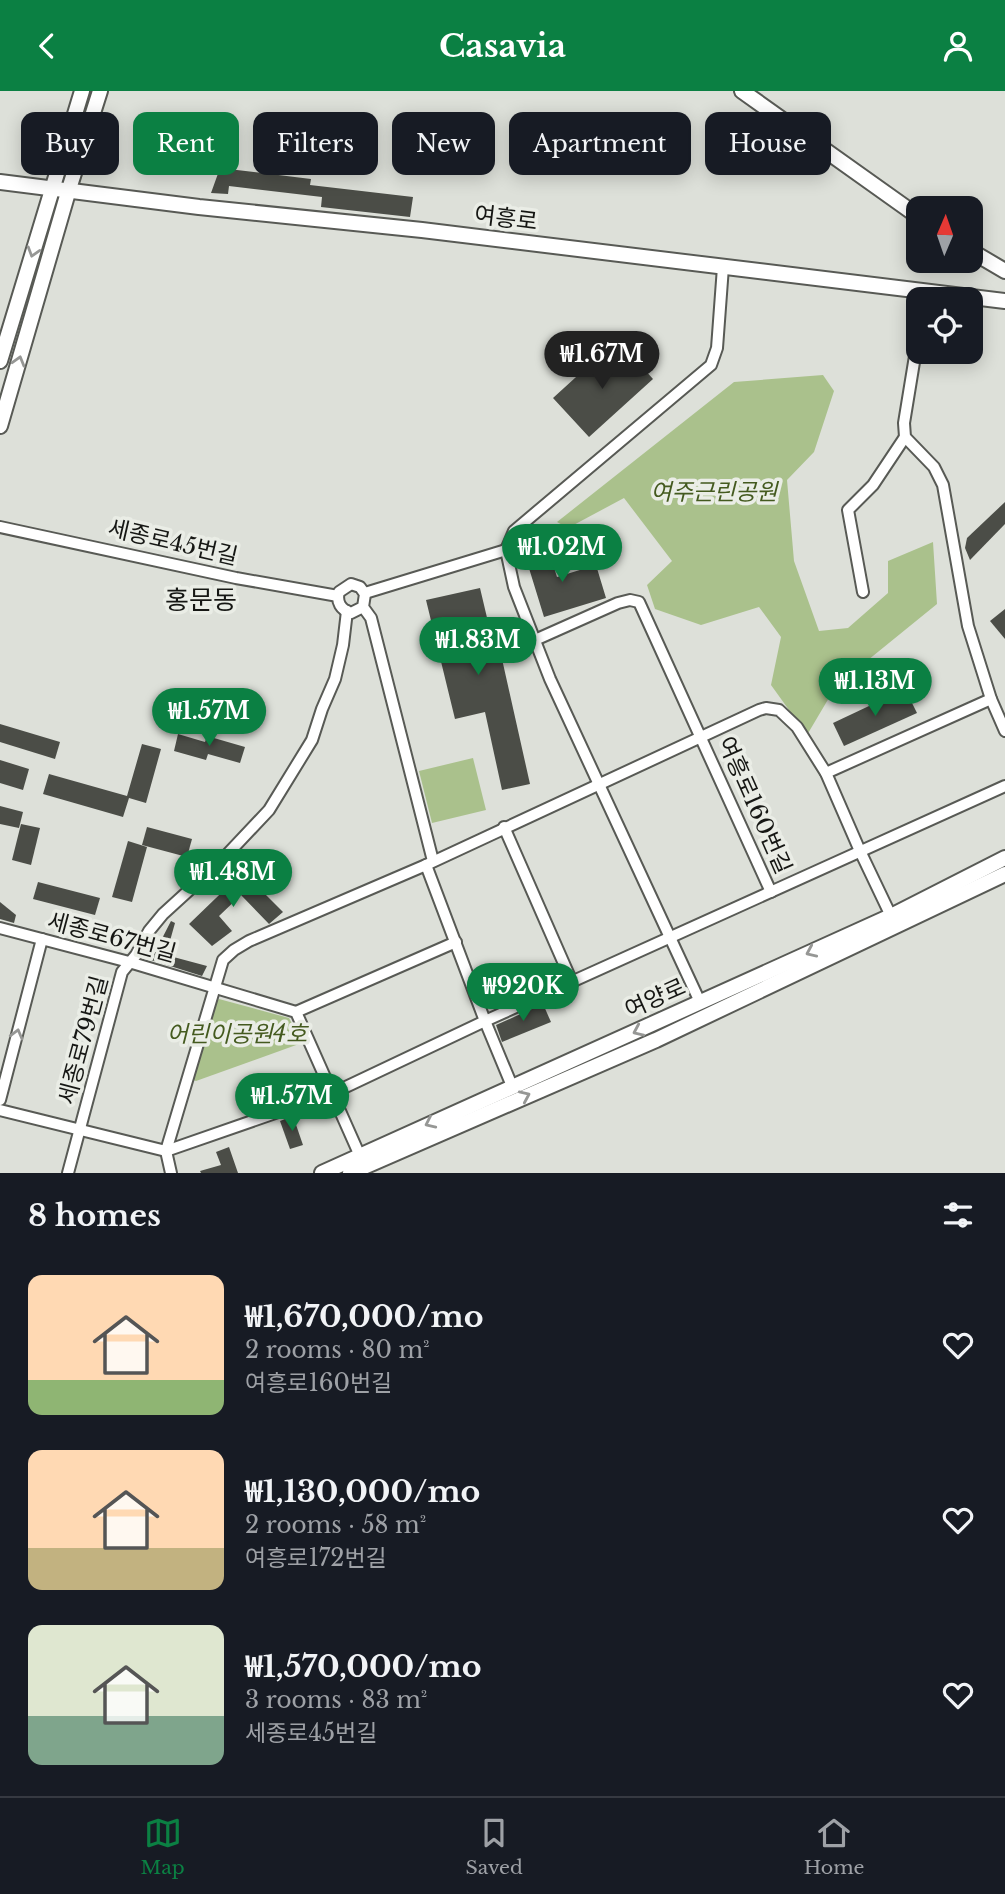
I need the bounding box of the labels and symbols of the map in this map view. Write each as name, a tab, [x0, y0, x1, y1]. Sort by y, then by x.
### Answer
north arrow	[906, 196, 984, 273]
street label: 여흥로	[473, 200, 539, 236]
one-way arrow	[26, 246, 41, 258]
pin: ₩1.67M	[545, 331, 659, 391]
one-way arrow	[10, 355, 25, 367]
park label: 여주근린공원	[651, 478, 779, 506]
street label: 세종로45번길	[105, 513, 241, 571]
pin: ₩1.02M	[505, 525, 619, 584]
district label: 홍문동	[165, 584, 237, 616]
pin: ₩1.83M	[421, 617, 535, 677]
pin: ₩1.13M	[818, 659, 932, 718]
pin: ₩1.57M	[152, 689, 266, 748]
street label: 여흥로160번길	[712, 732, 798, 878]
pin: ₩1.48M	[176, 849, 290, 909]
street label: 세종로67번길	[45, 906, 179, 968]
one-way arrow	[806, 944, 818, 958]
pin: ₩920K	[474, 963, 572, 1023]
street label: 여양로	[620, 972, 690, 1024]
street label: 세종로79번길	[52, 973, 114, 1107]
park label: 어린이공원4호	[167, 1020, 309, 1048]
one-way arrow	[633, 1022, 645, 1036]
one-way arrow	[9, 1028, 23, 1040]
pin: ₩1.57M	[235, 1073, 349, 1133]
one-way arrow	[518, 1090, 530, 1104]
one-way arrow	[425, 1115, 437, 1129]

